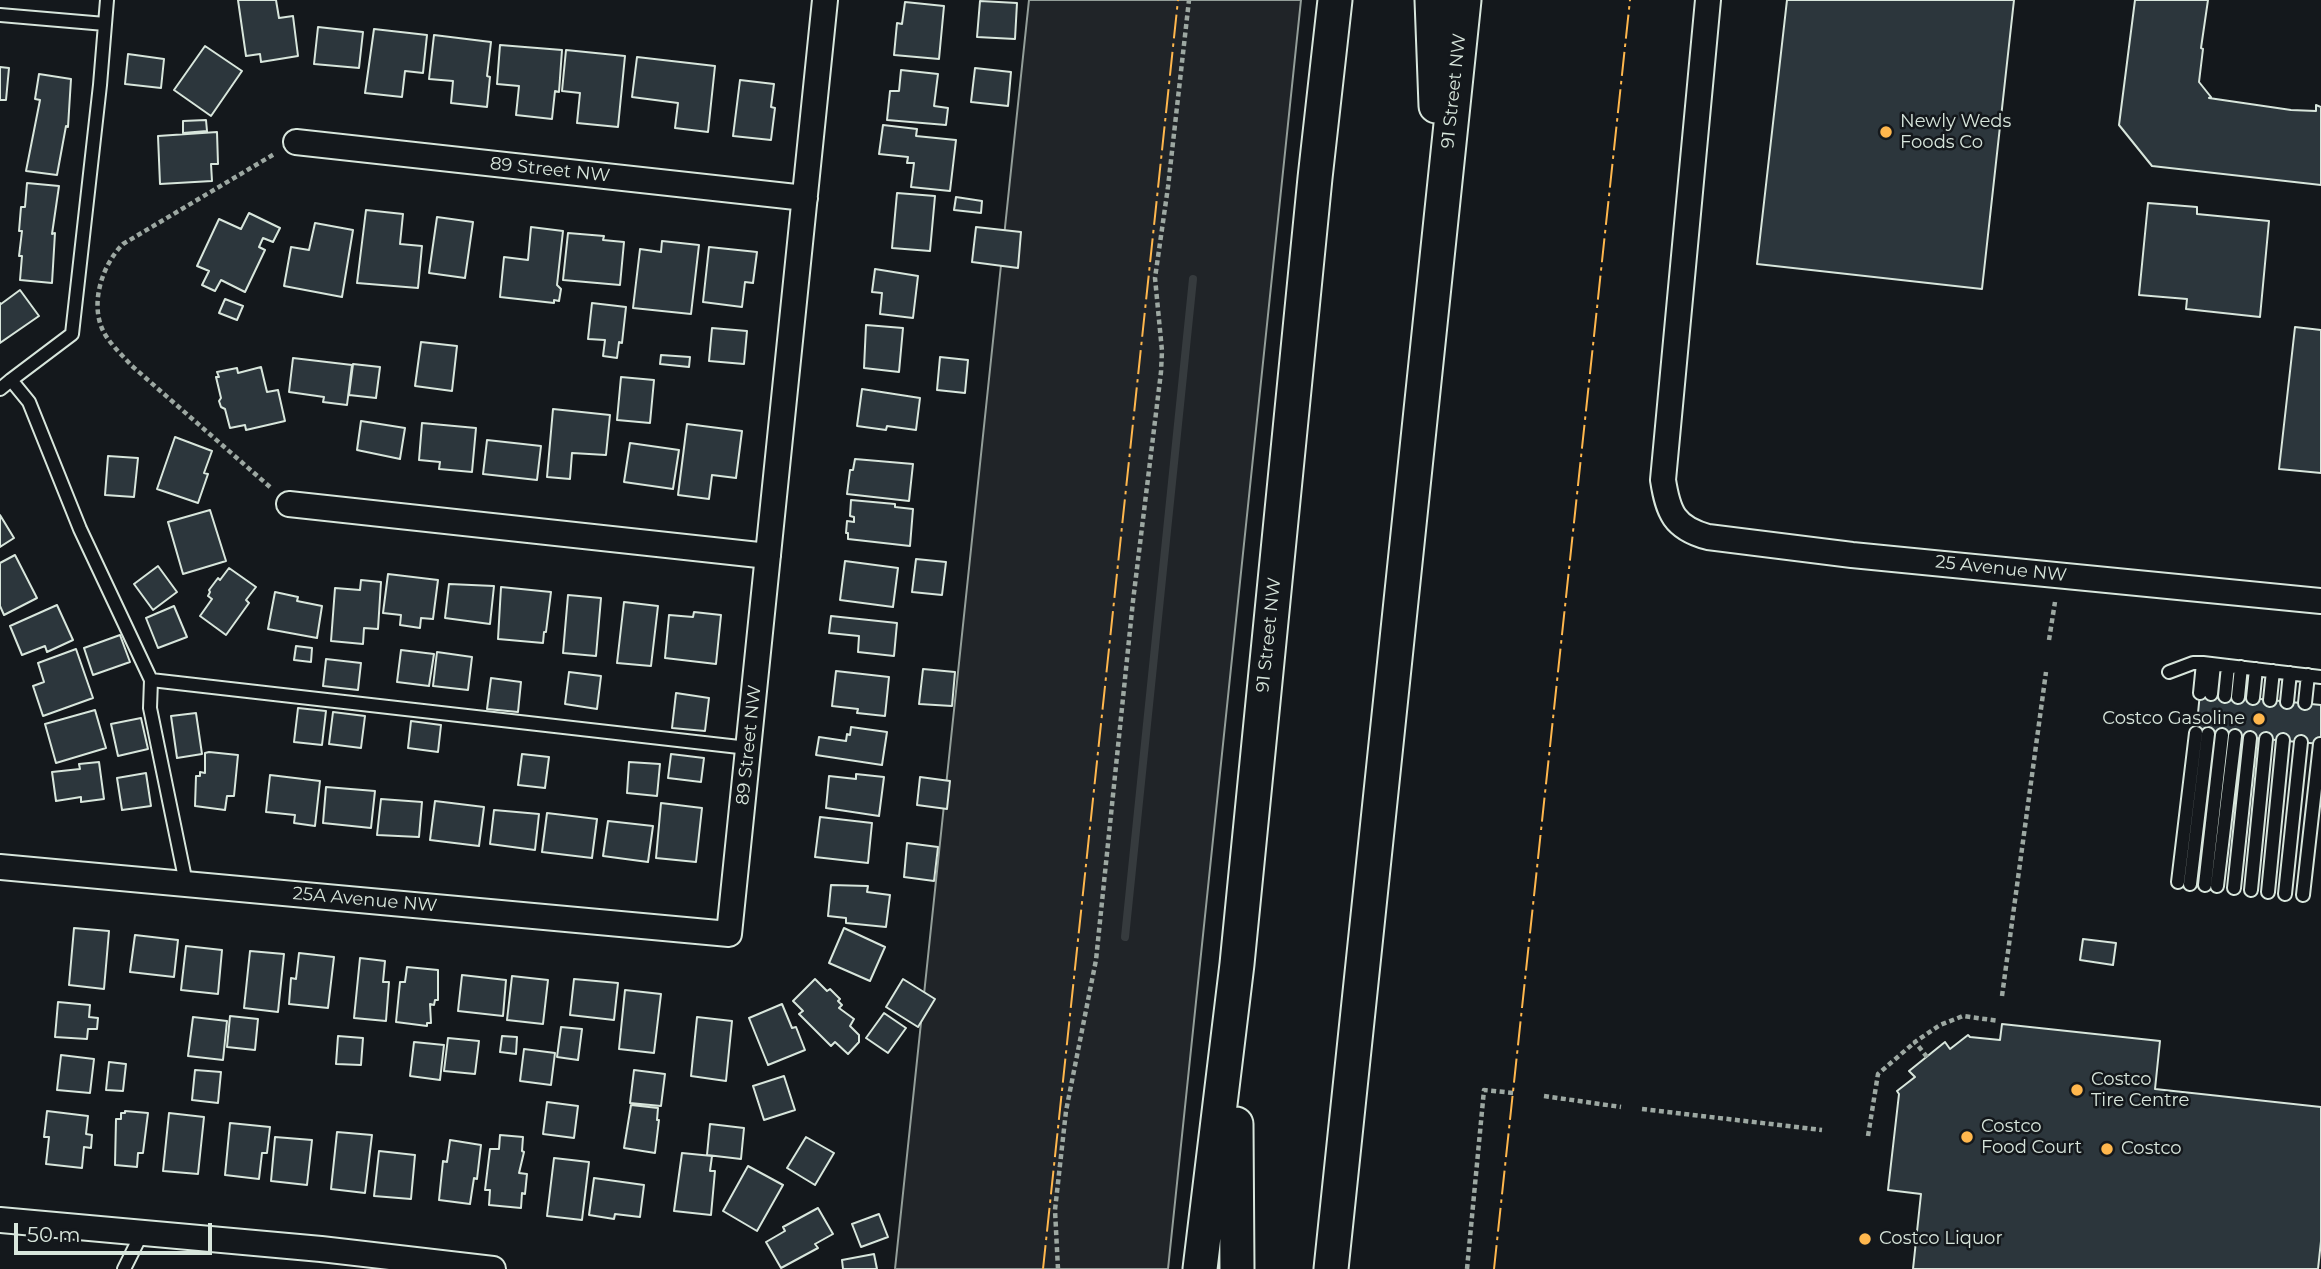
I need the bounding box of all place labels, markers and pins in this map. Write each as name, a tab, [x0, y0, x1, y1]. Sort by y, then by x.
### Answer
place label: Newly Weds Foods Co	[1900, 111, 2011, 154]
marker: Newly Weds Foods Co	[1878, 124, 1894, 140]
place label: Costco Gasoline	[2102, 708, 2245, 730]
marker: Costco Gasoline	[2251, 711, 2267, 727]
place label: Costco Tire Centre	[2091, 1069, 2189, 1112]
marker: Costco Tire Centre	[2069, 1082, 2085, 1098]
place label: Costco Food Court	[1981, 1116, 2082, 1158]
marker: Costco Food Court	[1959, 1129, 1975, 1145]
place label: Costco	[2121, 1138, 2182, 1160]
marker: Costco	[2099, 1141, 2115, 1157]
place label: Costco Liquor	[1879, 1228, 2003, 1250]
marker: Costco Liquor	[1857, 1231, 1873, 1247]

